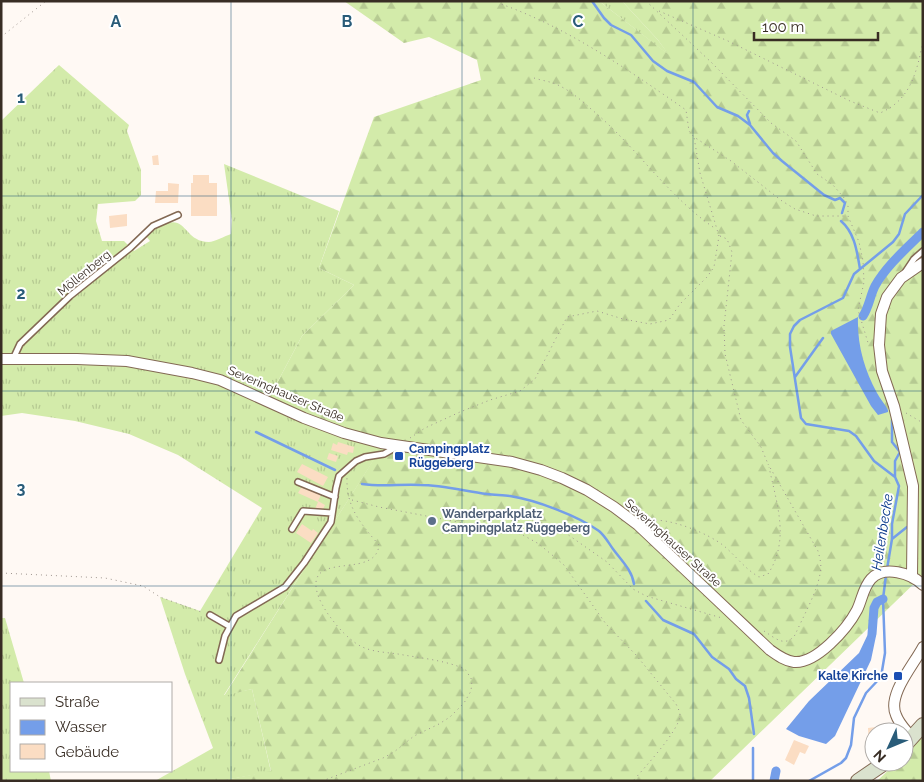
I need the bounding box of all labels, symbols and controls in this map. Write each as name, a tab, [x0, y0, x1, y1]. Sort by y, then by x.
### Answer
scale bar	[754, 10, 878, 42]
text: A	[111, 12, 122, 31]
text: B	[342, 12, 353, 31]
text: C	[573, 12, 584, 31]
text: 100 m	[762, 18, 804, 36]
text: 1	[17, 88, 25, 107]
street label: Möllenberg	[55, 247, 113, 299]
text: 2	[16, 284, 26, 303]
street label: Severinghauser Straße	[226, 363, 346, 425]
place label: Campingplatz Rüggeberg	[409, 442, 490, 470]
marker: Campingplatz Rüggeberg	[393, 450, 405, 462]
text: 3	[17, 479, 26, 498]
water label: Heilenbecke	[868, 492, 896, 571]
street label: Severinghauser Straße	[622, 496, 724, 590]
place label: Wanderparkplatz Campingplatz Rüggeberg	[442, 507, 590, 535]
marker: Wanderparkplatz Campingplatz Rüggeberg	[426, 515, 438, 527]
place label: Kalte Kirche	[818, 669, 888, 683]
marker: Kalte Kirche	[892, 670, 904, 682]
legend	[10, 682, 172, 772]
text: Straße	[55, 693, 100, 711]
text: Wasser	[55, 718, 107, 736]
north arrow	[864, 722, 914, 772]
text: Gebäude	[55, 743, 119, 761]
text: N	[870, 747, 889, 765]

